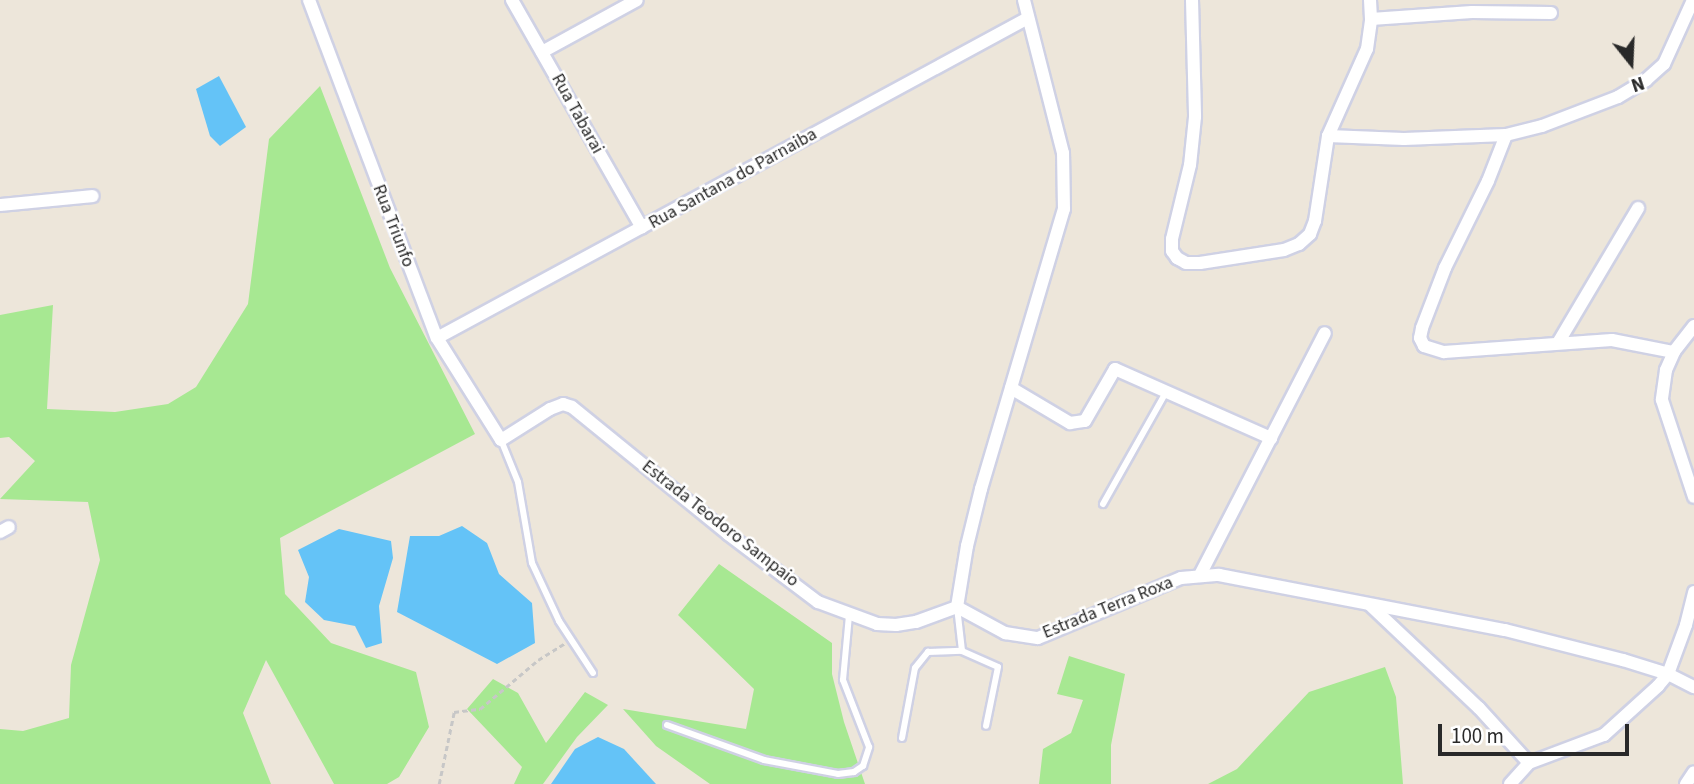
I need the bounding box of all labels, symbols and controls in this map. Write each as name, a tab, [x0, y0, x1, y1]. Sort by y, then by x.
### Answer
north arrow	[1596, 28, 1666, 98]
text: N	[1627, 69, 1648, 98]
street label: Rua Tabarai	[546, 70, 608, 158]
street label: Rua Santana do Parnaiba	[645, 124, 821, 234]
street label: Rua Triunfo	[367, 182, 419, 270]
street label: Estrada Teodoro Sampaio	[637, 456, 803, 592]
street label: Estrada Terra Roxa	[1040, 572, 1176, 644]
scale bar	[1442, 710, 1633, 754]
text: 100 m	[1451, 721, 1504, 751]

